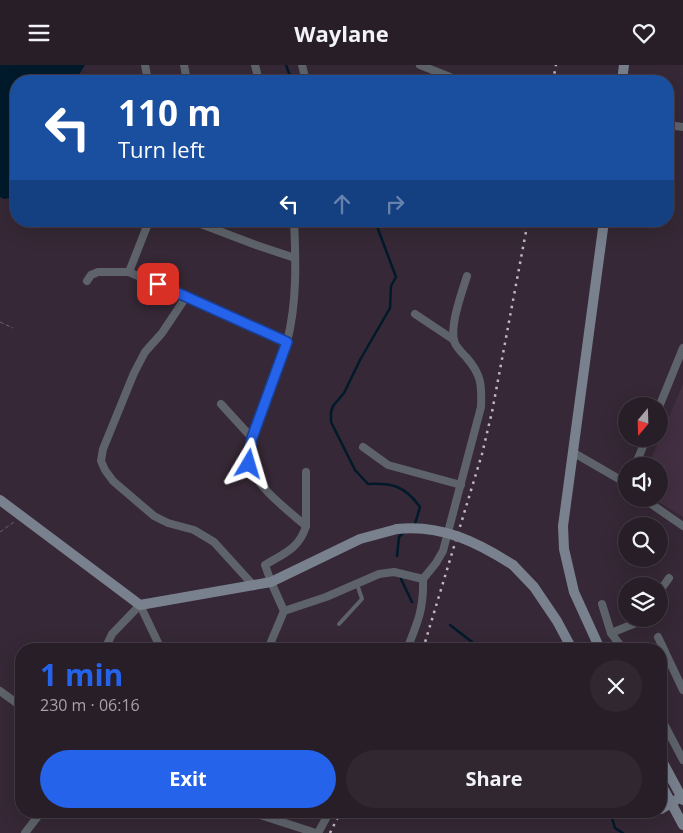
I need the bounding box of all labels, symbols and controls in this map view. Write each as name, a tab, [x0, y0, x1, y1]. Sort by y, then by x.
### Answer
text: Waylane	[294, 18, 389, 48]
icon: menu	[25, 19, 53, 47]
icon: heart	[630, 19, 658, 47]
text: 110 m	[118, 89, 222, 136]
icon: left	[35, 95, 100, 160]
text: Turn left	[118, 134, 205, 164]
icon: left	[275, 190, 303, 218]
icon: ahead	[328, 190, 356, 218]
icon: right	[381, 190, 409, 218]
pin	[137, 263, 179, 305]
icon: arrive	[144, 270, 172, 298]
north arrow	[618, 397, 668, 447]
map controls	[618, 397, 668, 627]
position arrow	[222, 437, 274, 489]
button: sound	[618, 457, 668, 507]
button: search	[618, 517, 668, 567]
button: layers	[618, 577, 668, 627]
text: 1 min	[40, 654, 123, 695]
button: close	[590, 660, 642, 712]
text: 230 m · 06:16	[40, 694, 140, 716]
button: Exit	[40, 750, 336, 808]
button: Share	[346, 750, 642, 808]

